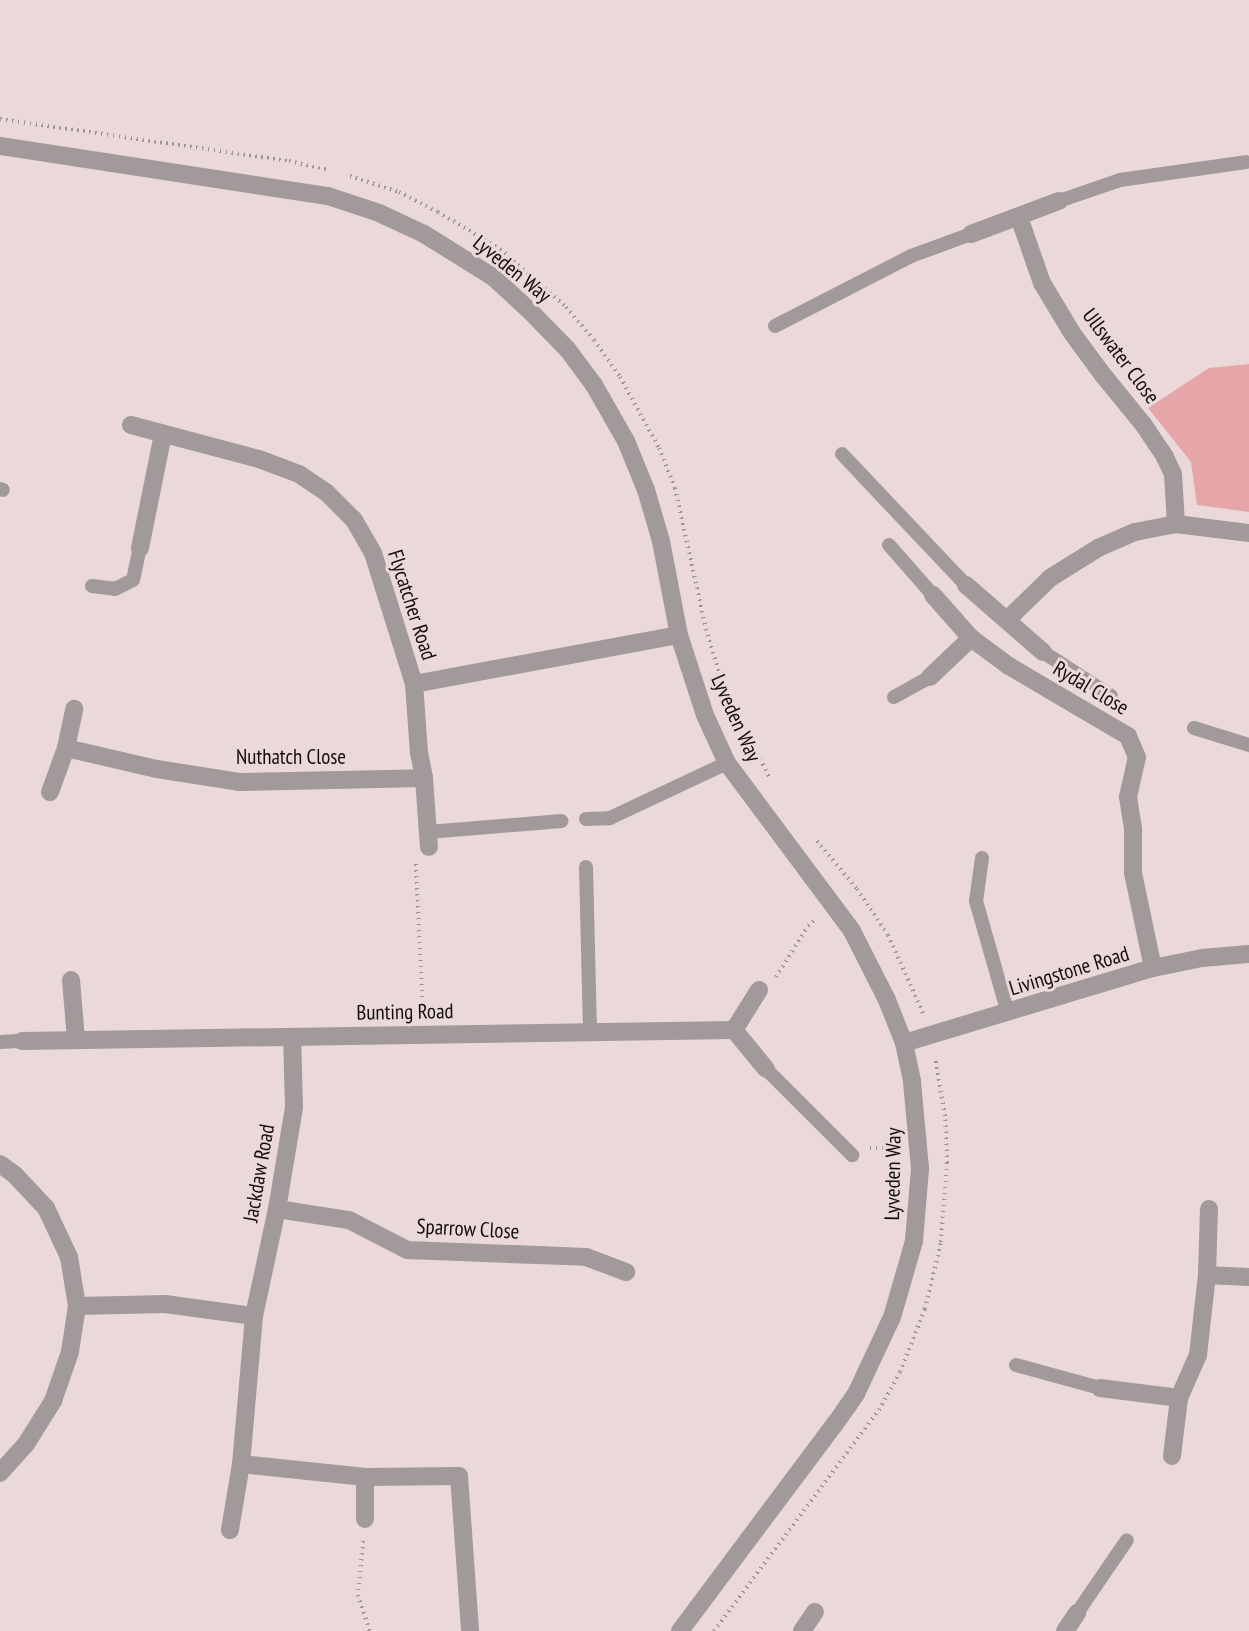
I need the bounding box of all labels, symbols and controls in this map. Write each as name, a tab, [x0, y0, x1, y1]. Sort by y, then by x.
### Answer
street label: Lyveden Way	[468, 230, 556, 308]
street label: Ullswater Close	[1077, 304, 1165, 408]
street label: Flycatcher Road	[382, 547, 442, 663]
street label: Rydal Close	[1049, 656, 1133, 720]
street label: Lyveden Way	[706, 670, 766, 766]
street label: Nuthatch Close	[236, 744, 346, 770]
street label: Livingstone Road	[1006, 941, 1132, 1001]
street label: Bunting Road	[356, 999, 454, 1025]
street label: Jackdaw Road	[238, 1122, 280, 1224]
street label: Lyveden Way	[880, 1127, 906, 1221]
street label: Sparrow Close	[416, 1214, 520, 1244]

